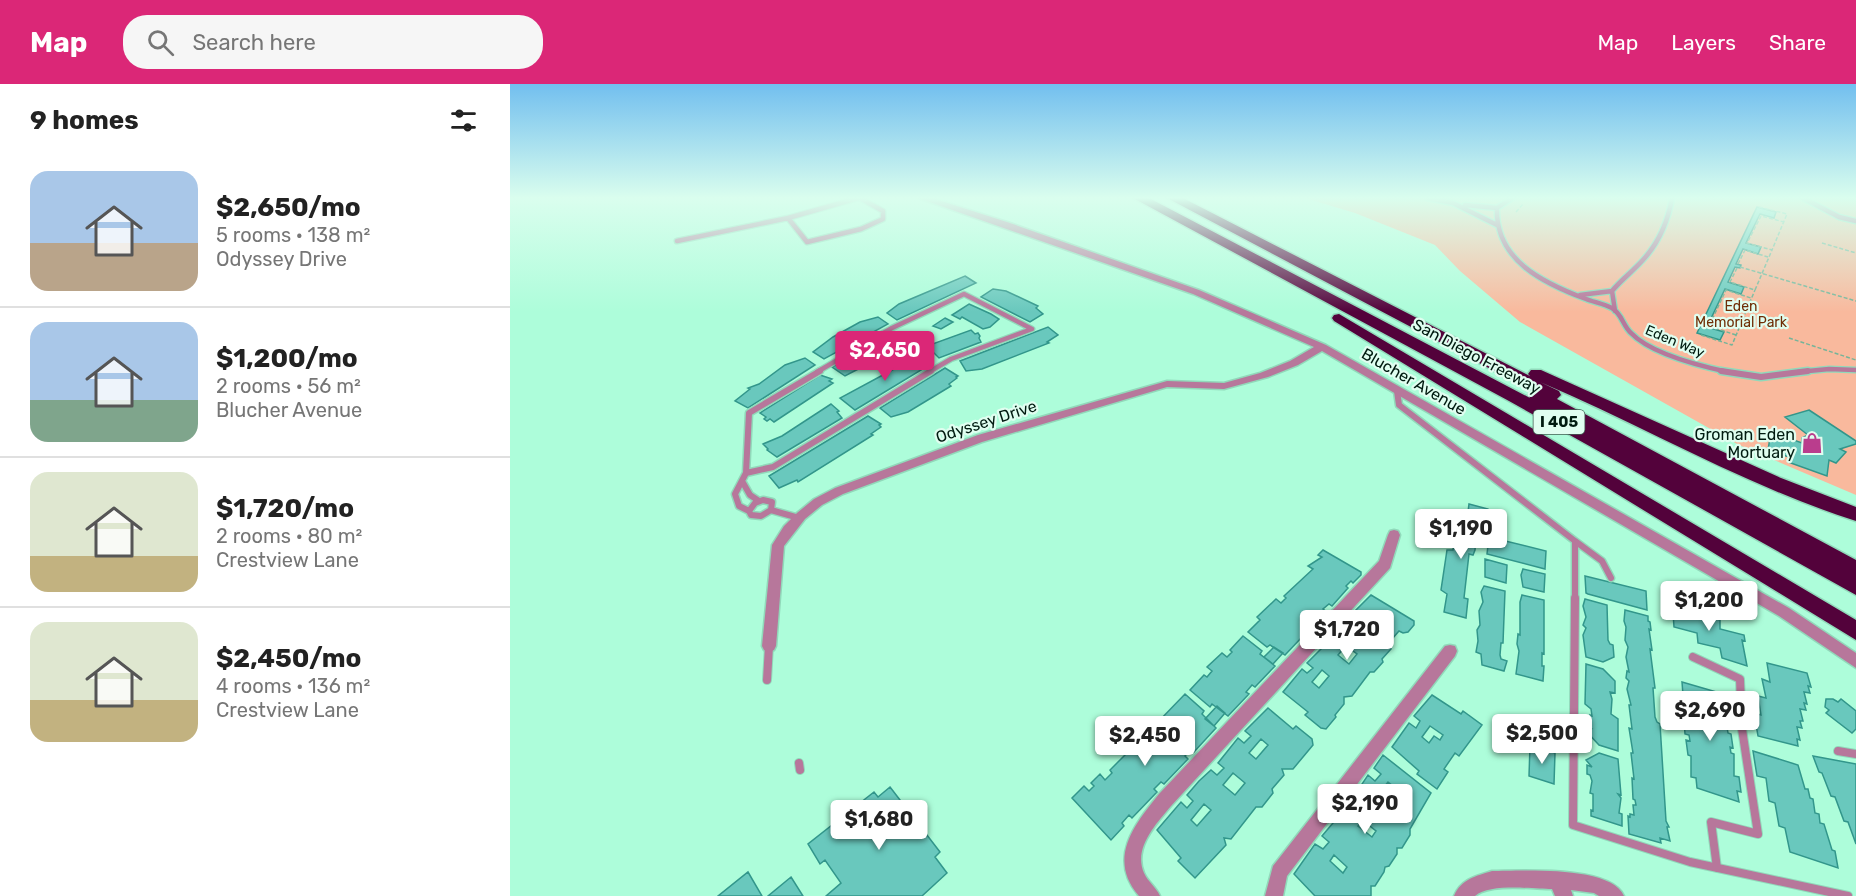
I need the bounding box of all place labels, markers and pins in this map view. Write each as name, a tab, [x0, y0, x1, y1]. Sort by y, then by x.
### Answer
pin: $2,650	[836, 331, 934, 382]
place label: Groman Eden Mortuary	[1695, 425, 1795, 462]
shop icon: Groman Eden Mortuary	[1800, 431, 1824, 455]
pin: $1,190	[1412, 509, 1510, 560]
pin: $1,200	[1660, 581, 1758, 632]
pin: $1,720	[1298, 610, 1396, 661]
pin: $2,690	[1661, 691, 1759, 742]
pin: $2,500	[1493, 714, 1591, 765]
pin: $2,450	[1096, 716, 1194, 767]
pin: $2,190	[1316, 784, 1414, 835]
pin: $1,680	[830, 800, 928, 851]

